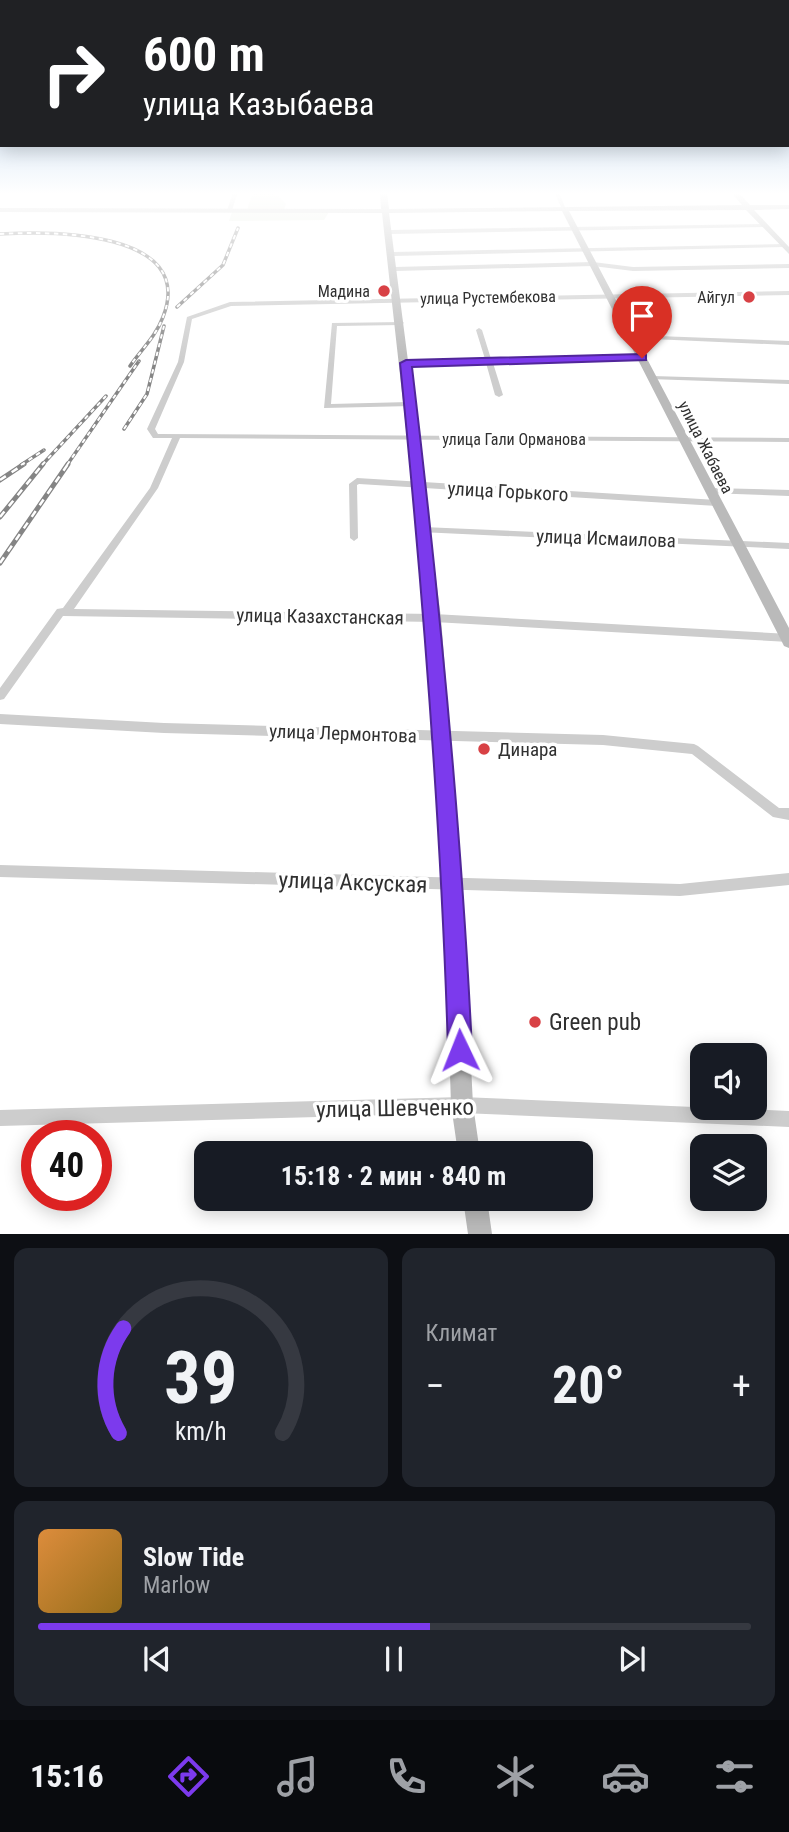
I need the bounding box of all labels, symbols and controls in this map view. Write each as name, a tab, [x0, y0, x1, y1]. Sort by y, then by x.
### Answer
text: 600 m	[143, 26, 265, 83]
icon: right	[28, 28, 119, 119]
text: улица Казыбаева	[143, 85, 374, 123]
place label: Мадина	[318, 282, 370, 301]
marker: Мадина	[376, 283, 392, 299]
pin	[612, 286, 672, 358]
street label: улица Рустембекова	[420, 287, 556, 308]
place label: Айгул	[697, 288, 735, 307]
marker: Айгул	[741, 289, 757, 305]
icon: arrive	[623, 297, 661, 335]
street label: улица Жабаева	[674, 398, 737, 497]
street label: улица Гали Орманова	[442, 430, 586, 449]
street label: улица Горького	[447, 477, 569, 506]
street label: улица Исмаилова	[536, 525, 676, 552]
street label: улица Казахстанская	[236, 604, 404, 629]
street label: улица Лермонтова	[269, 719, 417, 748]
place label: Динара	[498, 738, 557, 761]
marker: Динара	[476, 741, 492, 757]
street label: улица Аксуская	[278, 866, 428, 899]
place label: Green pub	[549, 1009, 641, 1036]
position arrow	[423, 1013, 497, 1087]
marker: Green pub	[527, 1014, 543, 1030]
map controls	[690, 1043, 767, 1211]
button: sound	[690, 1043, 767, 1120]
street label: улица Шевченко	[316, 1094, 474, 1123]
speed limit sign: 40	[21, 1120, 112, 1211]
button: layers	[690, 1134, 767, 1211]
text: 15:18 · 2 мин · 840 m	[281, 1161, 506, 1191]
text: Климат	[426, 1320, 497, 1347]
text: 39	[164, 1336, 238, 1422]
text: 20°	[552, 1355, 625, 1416]
text: −	[426, 1364, 445, 1408]
text: +	[732, 1364, 751, 1408]
text: km/h	[175, 1417, 226, 1446]
text: Slow Tide	[143, 1542, 244, 1572]
text: Marlow	[143, 1572, 210, 1599]
icon: previous	[138, 1640, 176, 1678]
icon: pause	[375, 1640, 413, 1678]
icon: next	[613, 1640, 651, 1678]
icon: directions	[164, 1752, 213, 1801]
icon: music	[273, 1752, 322, 1801]
icon: phone	[382, 1752, 431, 1801]
icon: climate	[491, 1752, 540, 1801]
icon: car	[601, 1752, 650, 1801]
icon: filters	[710, 1752, 759, 1801]
text: 15:16	[30, 1757, 104, 1795]

